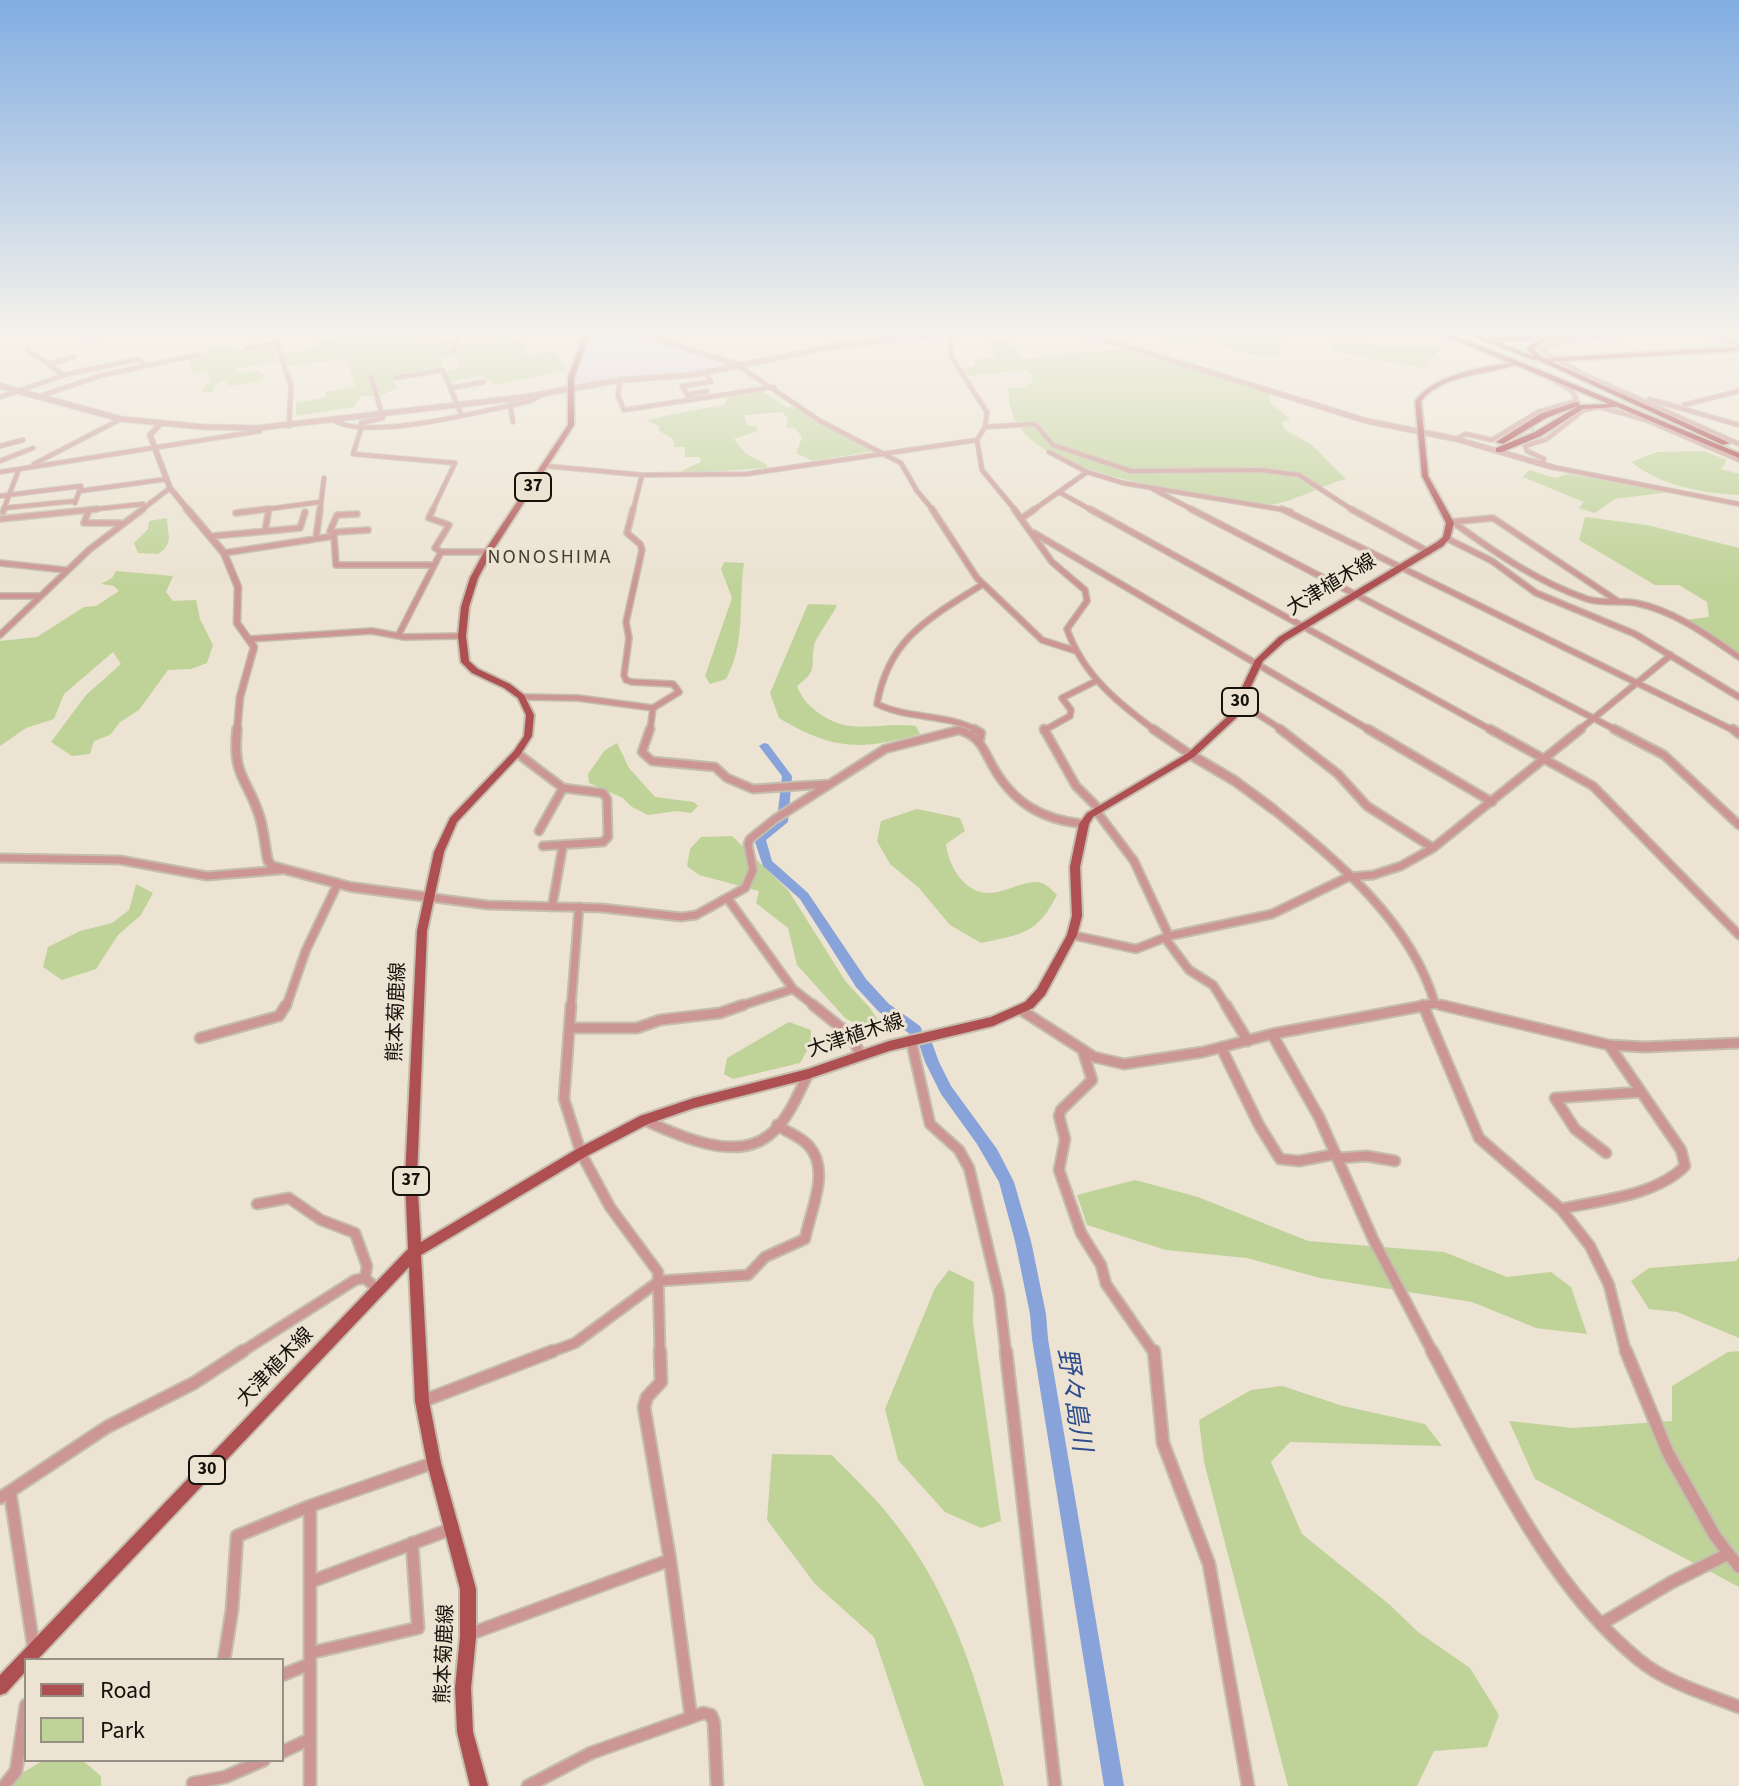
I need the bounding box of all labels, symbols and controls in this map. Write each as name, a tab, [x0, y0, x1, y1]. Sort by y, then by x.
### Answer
road number: 37	[515, 473, 551, 501]
district label: NONOSHIMA	[488, 547, 612, 571]
street label: 大津植木線	[1283, 550, 1381, 622]
road number: 30	[1222, 688, 1258, 716]
street label: 熊本菊鹿線	[384, 962, 412, 1062]
street label: 大津植木線	[805, 1010, 907, 1064]
road number: 37	[393, 1167, 429, 1195]
street label: 大津植木線	[233, 1324, 319, 1412]
water label: 野々島川	[1048, 1346, 1096, 1454]
road number: 30	[189, 1456, 225, 1484]
street label: 熊本菊鹿線	[432, 1604, 460, 1704]
legend	[24, 1658, 284, 1762]
text: Road	[100, 1673, 152, 1708]
text: Park	[100, 1713, 145, 1748]

